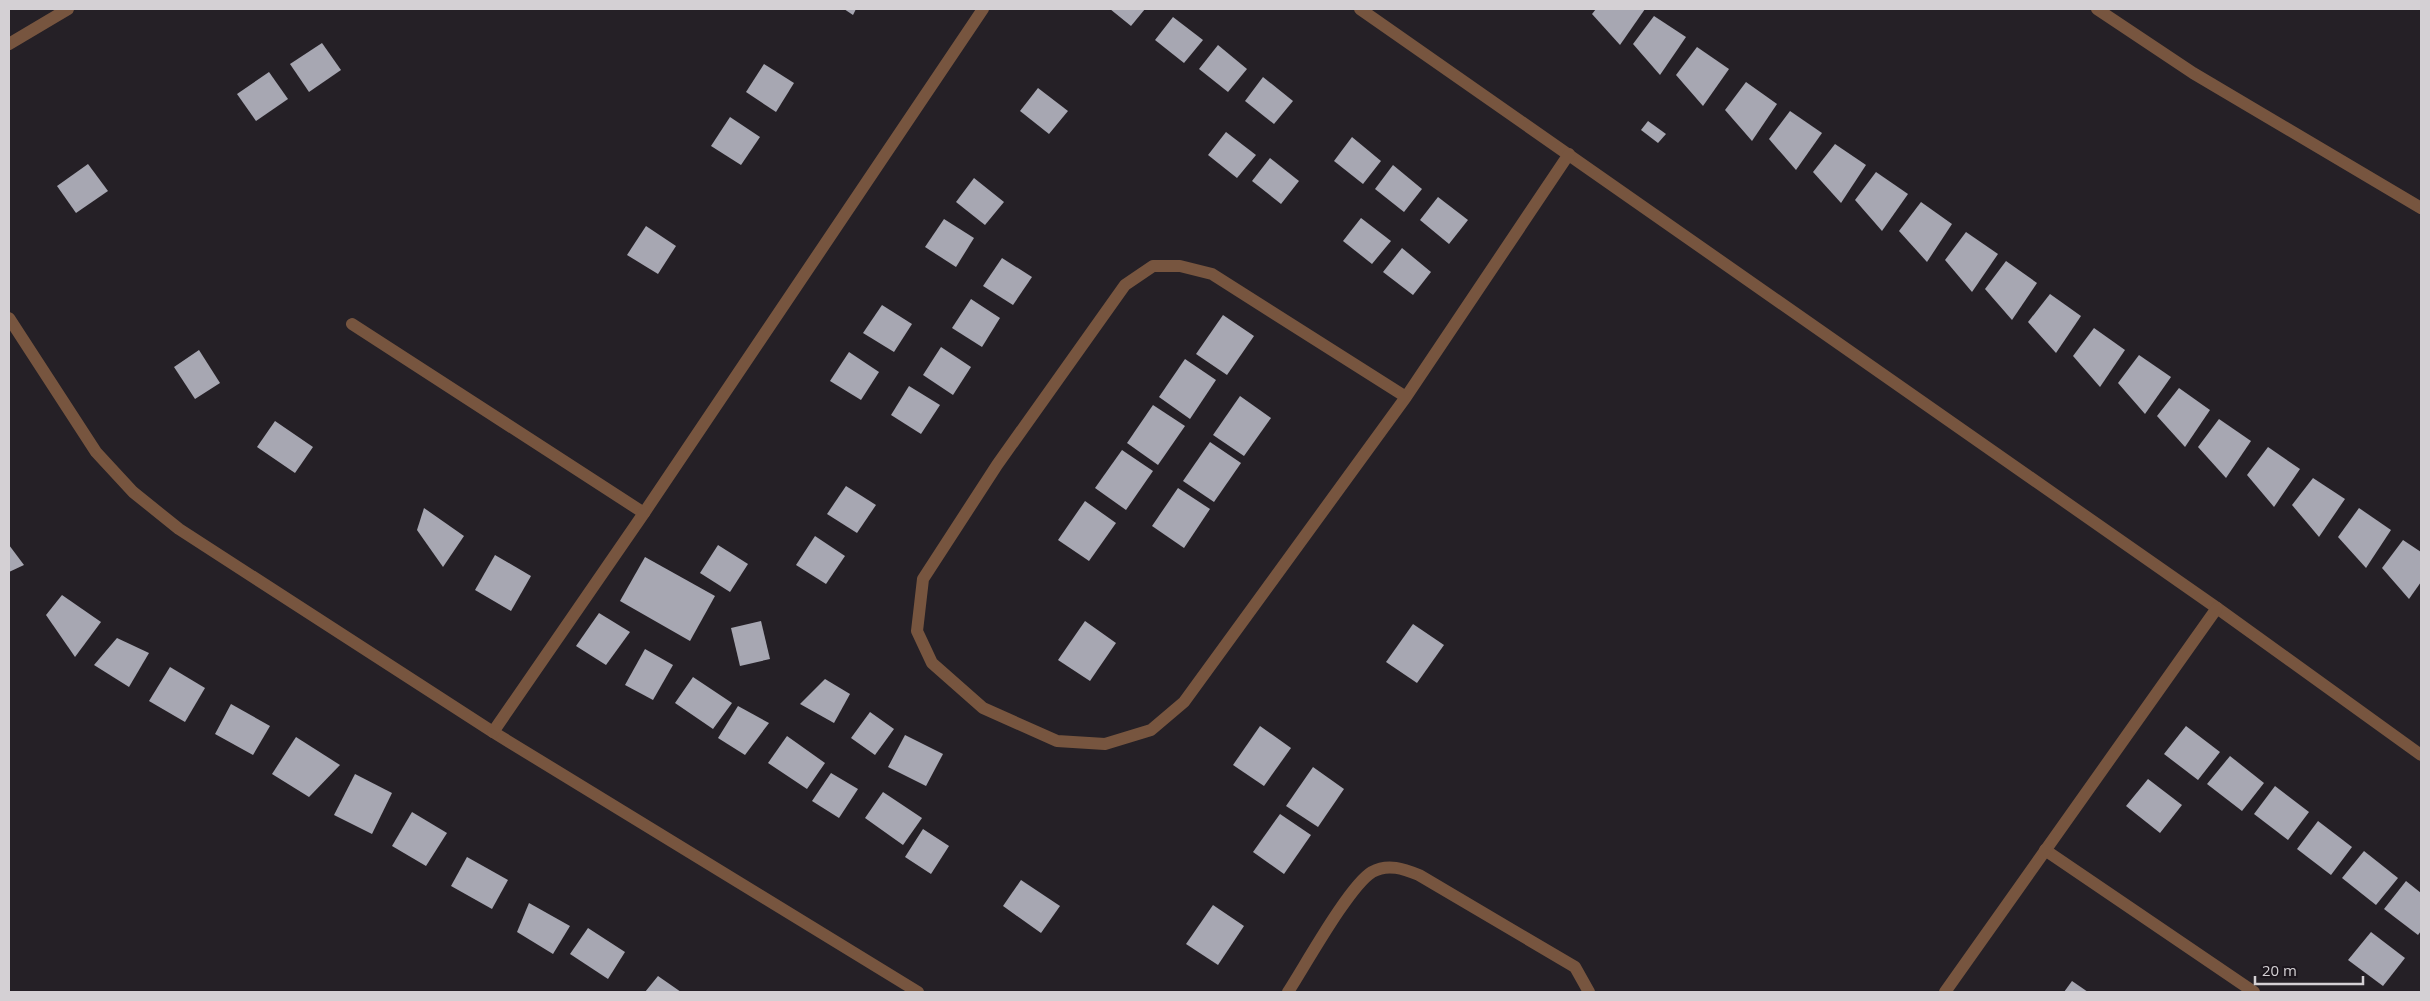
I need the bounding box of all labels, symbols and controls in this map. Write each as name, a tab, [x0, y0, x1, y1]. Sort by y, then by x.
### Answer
scale bar	[2255, 954, 2362, 986]
text: 20 m	[2262, 960, 2297, 980]

